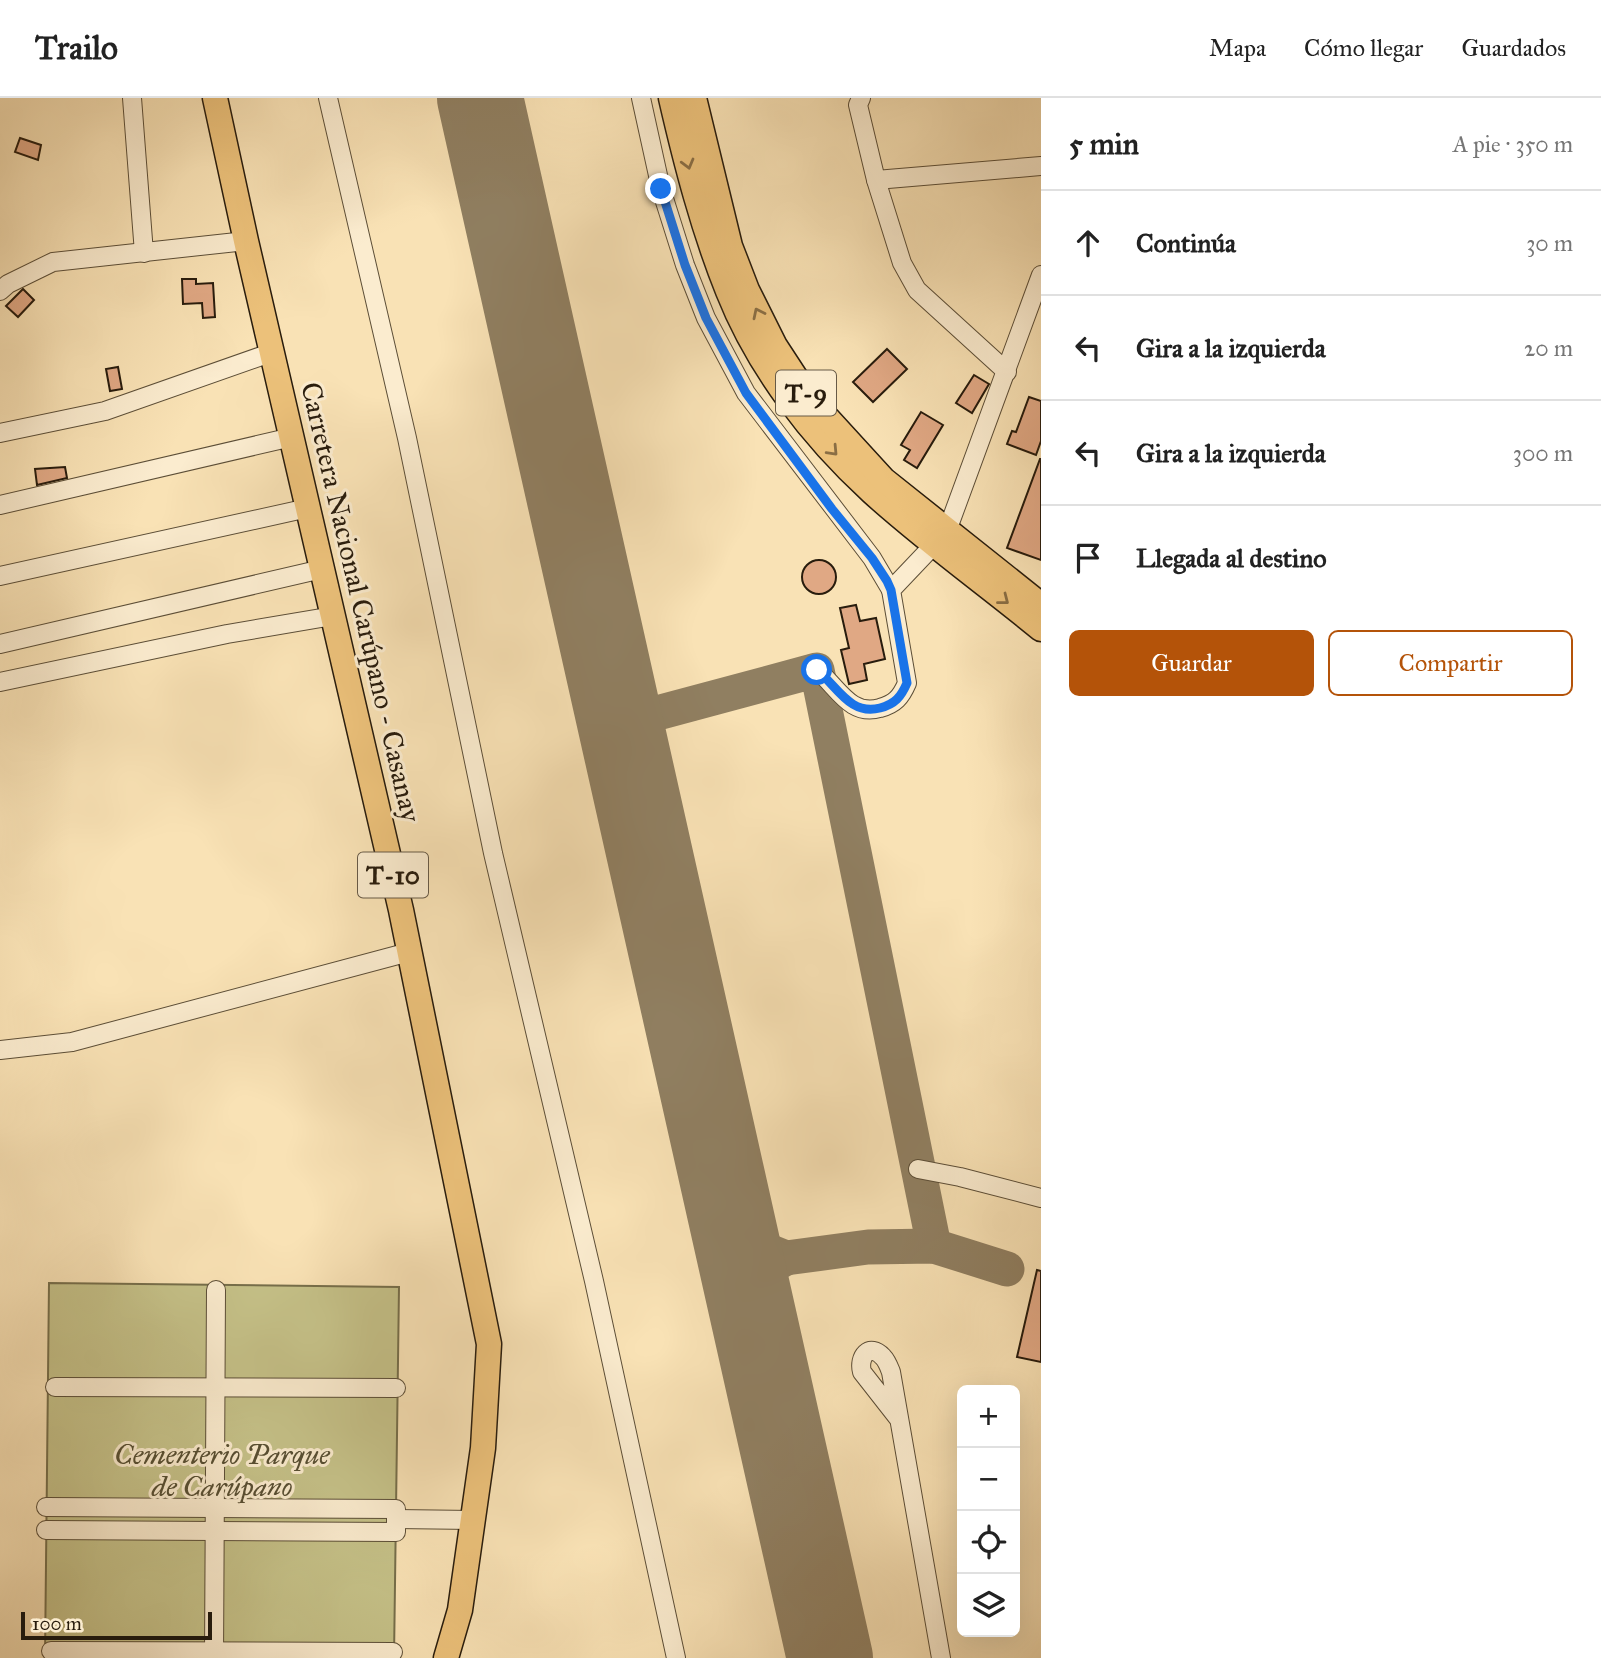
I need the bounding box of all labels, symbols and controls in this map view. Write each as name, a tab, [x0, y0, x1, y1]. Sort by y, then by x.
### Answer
text: Trailo	[35, 28, 118, 68]
text: Mapa	[1209, 33, 1266, 63]
text: Cómo llegar	[1304, 33, 1423, 63]
text: Guardados	[1461, 33, 1566, 63]
text: 5 min	[1069, 126, 1139, 162]
text: A pie · 350 m	[1453, 130, 1573, 158]
one-way arrow	[679, 158, 694, 170]
route end	[645, 173, 676, 204]
icon: ahead	[1069, 224, 1107, 262]
text: Continúa	[1136, 227, 1236, 259]
text: 30 m	[1526, 229, 1573, 257]
one-way arrow	[753, 308, 767, 320]
icon: left	[1069, 329, 1107, 367]
text: Gira a la izquierda	[1136, 332, 1326, 364]
text: 20 m	[1524, 334, 1573, 362]
road number: T-9	[776, 370, 836, 416]
street label: Carretera Nacional Carúpano - Casanay	[293, 379, 429, 826]
icon: left	[1069, 434, 1107, 472]
text: Gira a la izquierda	[1136, 437, 1326, 469]
text: 300 m	[1513, 439, 1573, 467]
one-way arrow	[825, 443, 837, 456]
icon: arrive	[1069, 539, 1107, 577]
text: Llegada al destino	[1136, 542, 1327, 574]
one-way arrow	[996, 591, 1009, 604]
button: Guardar	[1069, 630, 1314, 696]
button: Compartir	[1328, 630, 1573, 696]
route start	[801, 654, 832, 685]
road number: T-10	[358, 852, 428, 898]
map controls	[957, 1385, 1020, 1637]
button: +	[957, 1385, 1020, 1448]
park label: Cementerio Parque de Carúpano	[114, 1437, 330, 1504]
button: −	[957, 1448, 1020, 1511]
button: locate	[957, 1511, 1020, 1574]
button: layers	[957, 1574, 1020, 1637]
scale bar	[21, 1609, 212, 1641]
text: 100 m	[32, 1612, 82, 1635]

